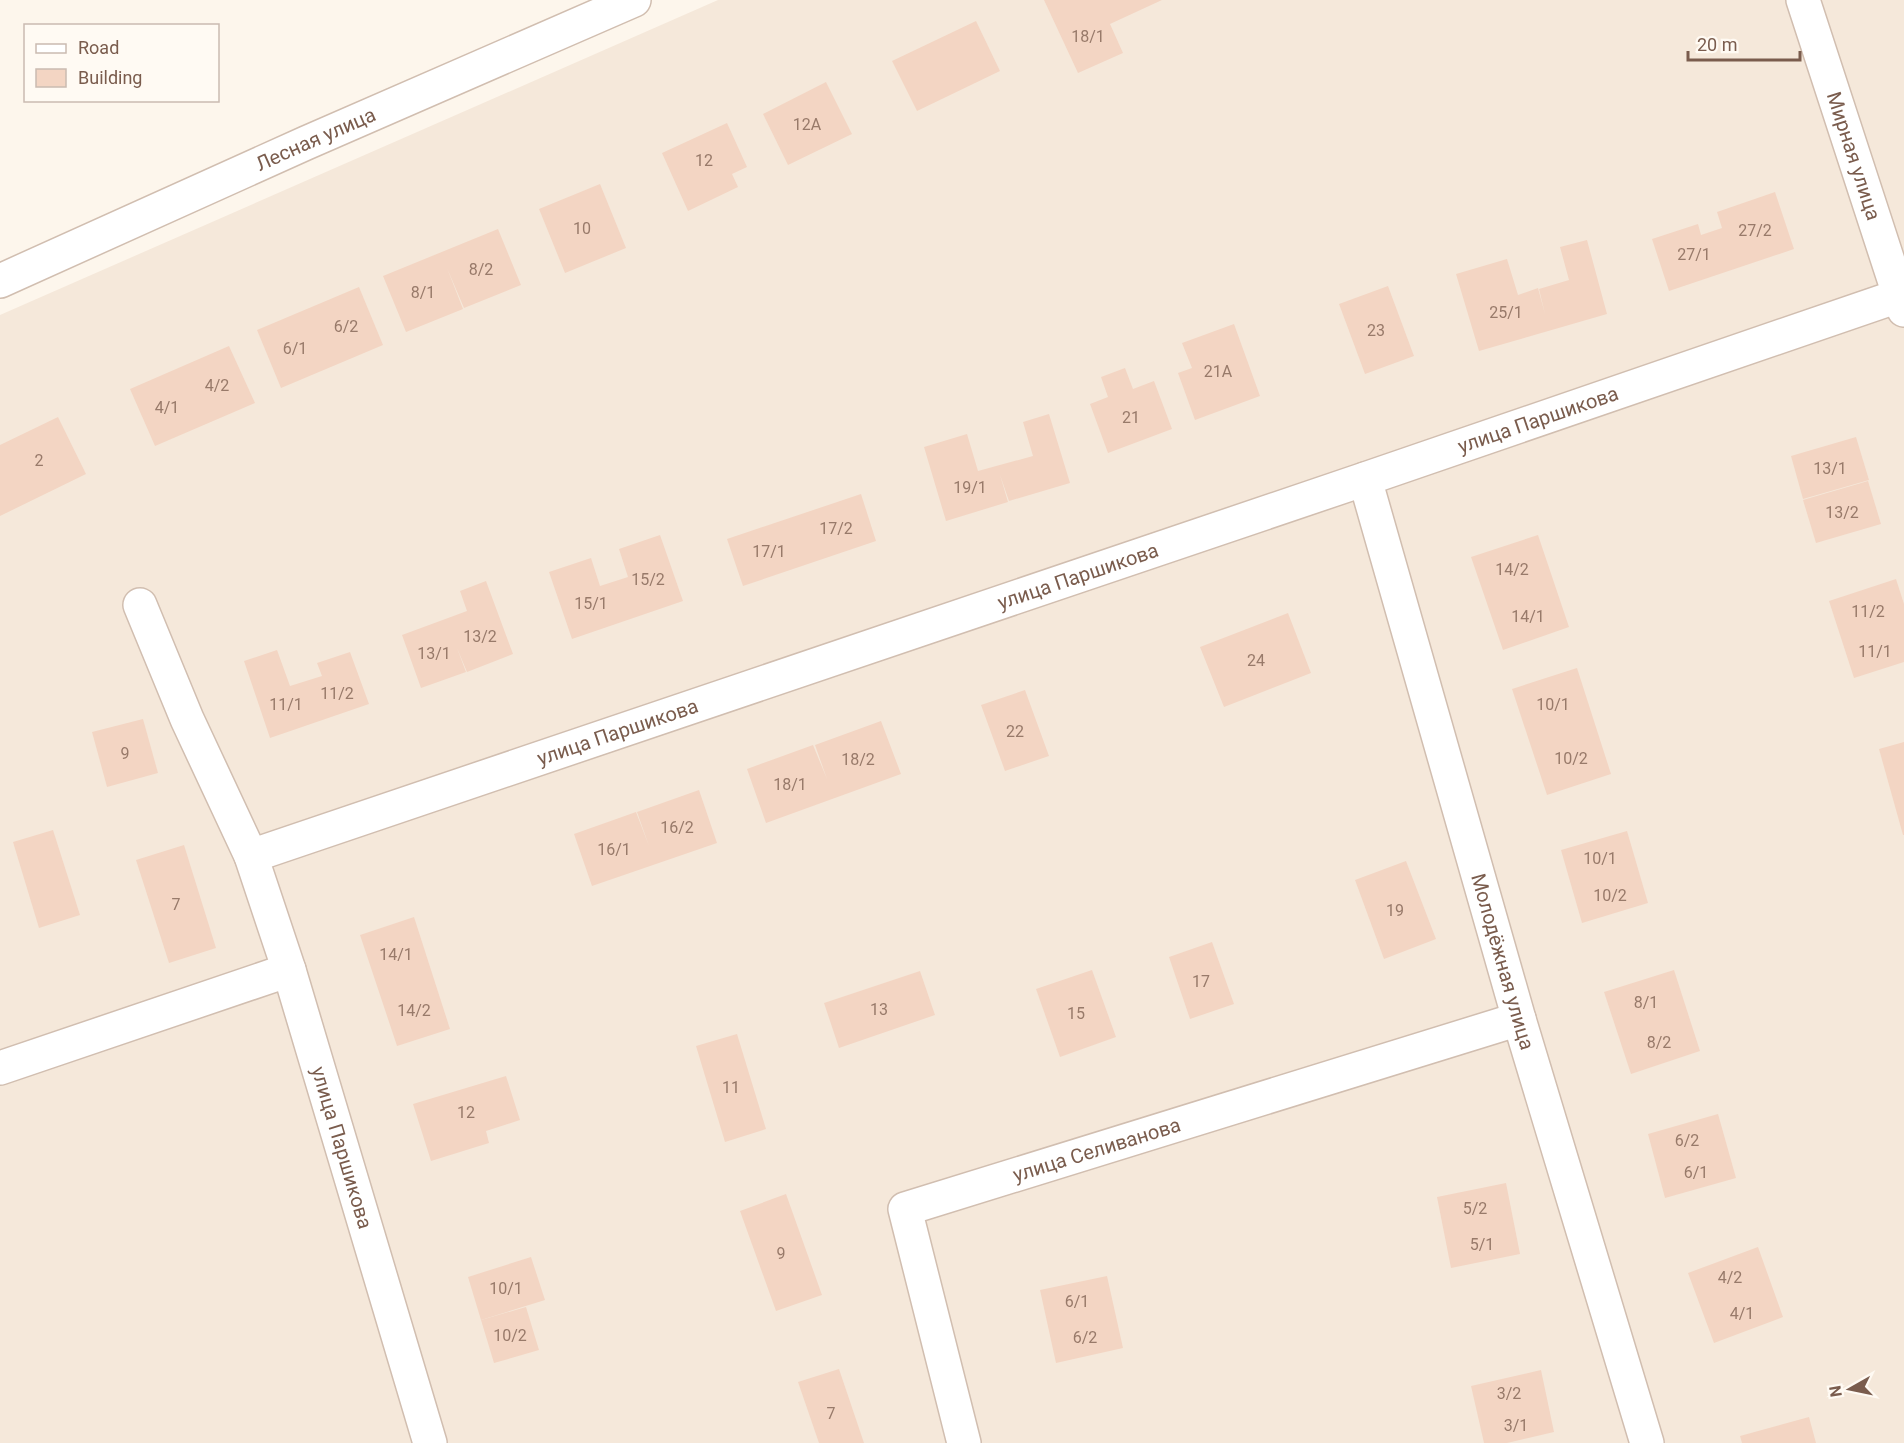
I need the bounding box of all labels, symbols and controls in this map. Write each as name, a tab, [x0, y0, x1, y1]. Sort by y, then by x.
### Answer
legend	[24, 24, 219, 102]
scale bar	[1688, 24, 1800, 62]
house number: 18/1	[1071, 27, 1105, 46]
text: 20 m	[1697, 34, 1737, 55]
text: Road	[78, 37, 119, 58]
text: Building	[78, 67, 142, 88]
street label: Мирная улица	[1822, 89, 1886, 223]
street label: Лесная улица	[252, 102, 379, 176]
house number: 12А	[793, 115, 822, 134]
house number: 12	[695, 151, 713, 170]
house number: 10	[573, 219, 591, 238]
house number: 27/2	[1738, 221, 1772, 240]
house number: 27/1	[1677, 245, 1711, 264]
house number: 8/2	[469, 260, 493, 279]
house number: 8/1	[411, 283, 435, 302]
house number: 25/1	[1489, 303, 1523, 322]
house number: 6/2	[334, 317, 358, 336]
house number: 23	[1367, 321, 1385, 340]
house number: 6/1	[283, 339, 307, 358]
house number: 21А	[1204, 362, 1233, 381]
house number: 4/2	[205, 376, 229, 395]
street label: улица Паршикова	[1455, 381, 1622, 458]
house number: 4/1	[155, 398, 179, 417]
house number: 21	[1122, 408, 1140, 427]
house number: 2	[35, 451, 44, 470]
house number: 13/1	[1813, 459, 1847, 478]
house number: 19/1	[953, 478, 987, 497]
house number: 13/2	[1825, 503, 1859, 522]
house number: 17/2	[819, 519, 853, 538]
street label: улица Паршикова	[994, 538, 1162, 615]
house number: 17/1	[752, 542, 786, 561]
house number: 14/2	[1495, 560, 1529, 579]
house number: 15/2	[631, 570, 665, 589]
house number: 15/1	[574, 594, 608, 613]
house number: 11/2	[1851, 602, 1885, 621]
house number: 14/1	[1511, 607, 1545, 626]
house number: 13/2	[463, 627, 497, 646]
house number: 11/1	[1858, 642, 1892, 661]
house number: 13/1	[417, 644, 451, 663]
house number: 24	[1247, 651, 1265, 670]
house number: 11/2	[320, 684, 354, 703]
street label: улица Паршикова	[534, 694, 701, 770]
house number: 11/1	[269, 695, 303, 714]
house number: 10/1	[1536, 695, 1570, 714]
house number: 22	[1006, 722, 1024, 741]
house number: 9	[121, 744, 130, 763]
house number: 10/2	[1554, 749, 1588, 768]
house number: 18/2	[841, 750, 875, 769]
house number: 18/1	[773, 775, 807, 794]
house number: 16/2	[660, 818, 694, 837]
house number: 16/1	[597, 840, 631, 859]
house number: 10/1	[1583, 849, 1617, 868]
street label: Молодёжная улица	[1466, 871, 1540, 1053]
house number: 10/2	[1593, 886, 1627, 905]
house number: 7	[172, 895, 181, 914]
house number: 19	[1386, 901, 1404, 920]
house number: 14/1	[379, 945, 413, 964]
house number: 17	[1192, 972, 1210, 991]
house number: 8/1	[1634, 993, 1658, 1012]
house number: 13	[870, 1000, 888, 1019]
house number: 14/2	[397, 1001, 431, 1020]
house number: 15	[1067, 1004, 1085, 1023]
house number: 8/2	[1647, 1033, 1671, 1052]
street label: улица Паршикова	[306, 1063, 377, 1232]
house number: 11	[722, 1078, 740, 1097]
house number: 12	[457, 1103, 475, 1122]
street label: улица Селиванова	[1010, 1112, 1183, 1187]
house number: 6/2	[1675, 1131, 1699, 1150]
house number: 6/1	[1684, 1163, 1708, 1182]
house number: 5/2	[1463, 1199, 1487, 1218]
house number: 5/1	[1470, 1235, 1494, 1254]
house number: 9	[777, 1244, 786, 1263]
house number: 4/2	[1718, 1268, 1742, 1287]
house number: 10/1	[489, 1279, 523, 1298]
house number: 6/1	[1065, 1292, 1089, 1311]
house number: 4/1	[1730, 1304, 1754, 1323]
house number: 10/2	[493, 1326, 527, 1345]
house number: 6/2	[1073, 1328, 1097, 1347]
north arrow	[1820, 1359, 1880, 1419]
house number: 3/2	[1497, 1384, 1521, 1403]
text: N	[1825, 1384, 1846, 1398]
house number: 7	[827, 1404, 836, 1423]
house number: 3/1	[1504, 1416, 1528, 1435]

